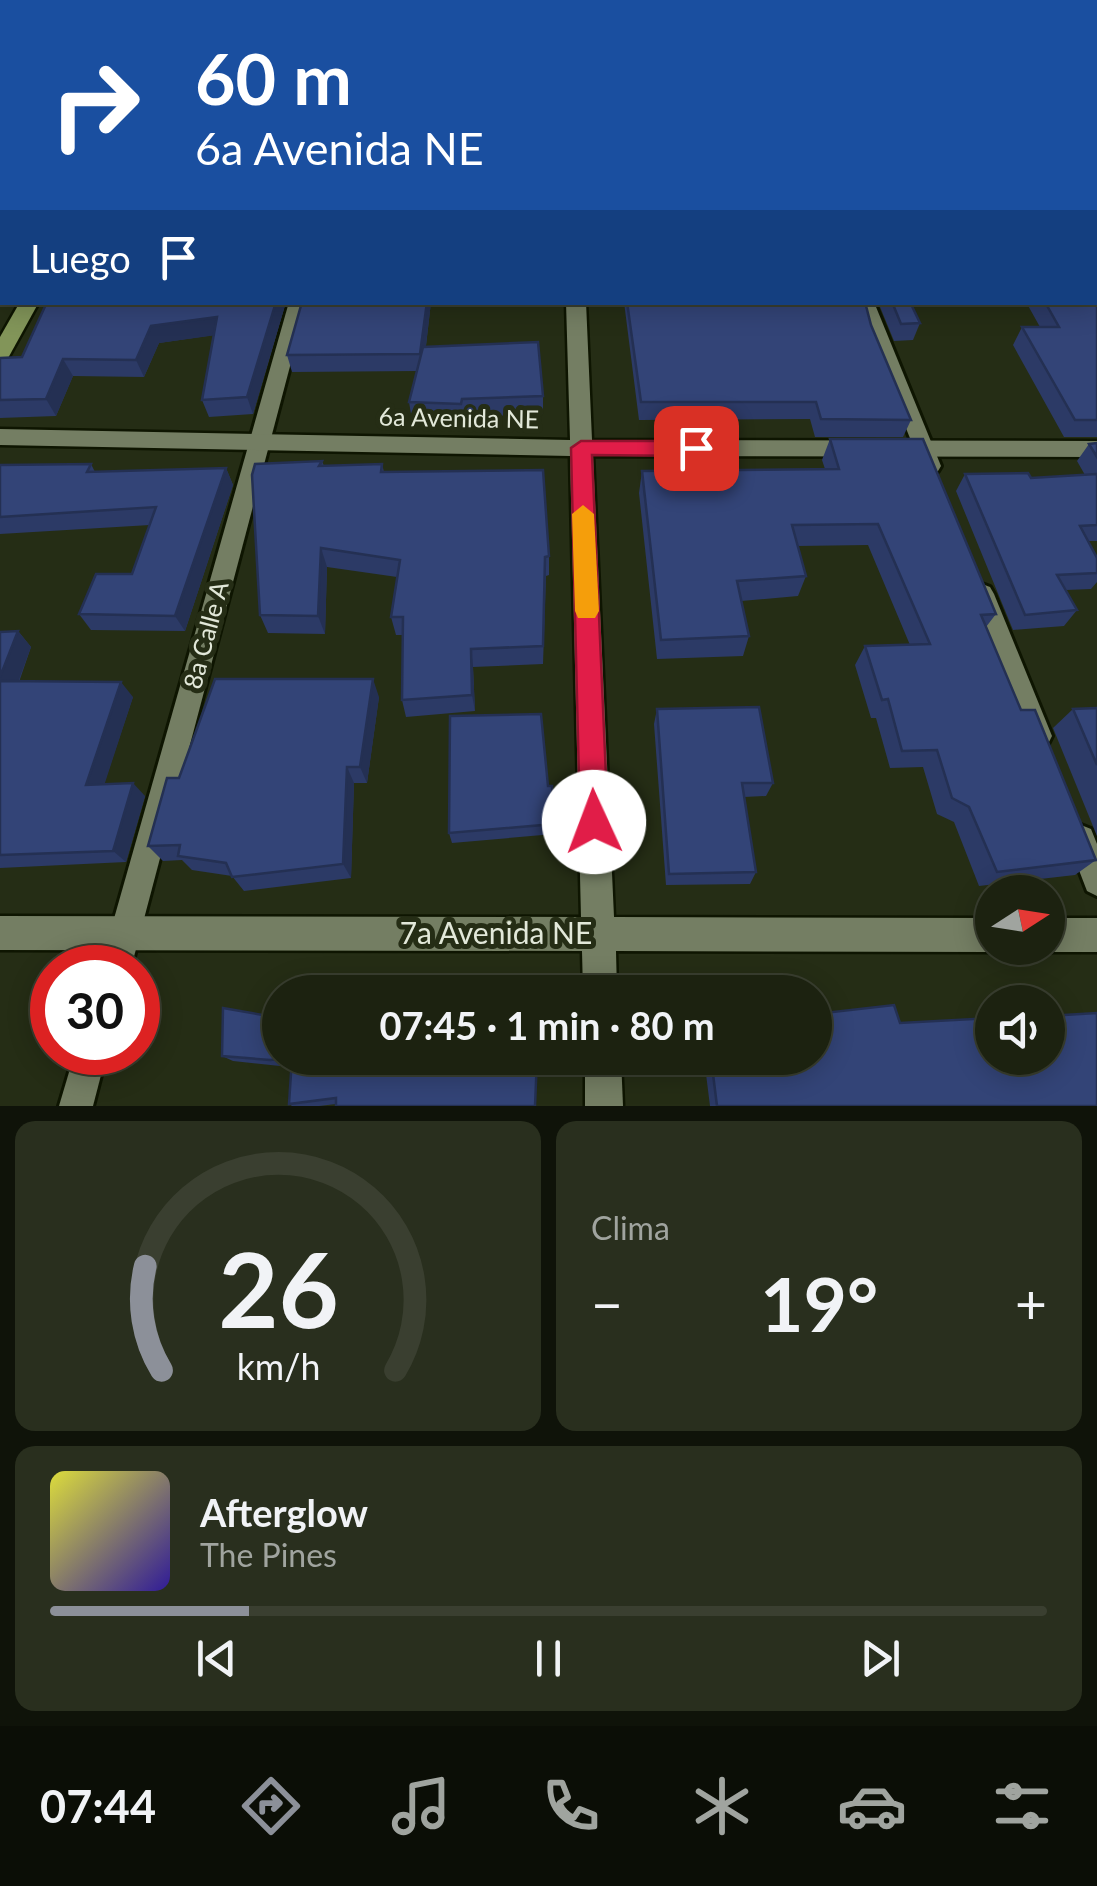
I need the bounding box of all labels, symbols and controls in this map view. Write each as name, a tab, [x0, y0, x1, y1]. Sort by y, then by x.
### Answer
text: 60 m	[195, 36, 352, 120]
icon: right	[30, 40, 160, 170]
text: 6a Avenida NE	[195, 121, 484, 175]
icon: arrive	[151, 230, 206, 285]
text: Luego	[30, 235, 131, 281]
street label: 6a Avenida NE	[379, 401, 540, 433]
pin	[654, 406, 739, 491]
icon: arrive	[669, 421, 724, 476]
street label: 8a Calle A	[176, 578, 234, 692]
position arrow	[542, 770, 646, 874]
north arrow	[975, 875, 1065, 965]
map controls	[975, 875, 1065, 1075]
street label: 7a Avenida NE	[400, 914, 592, 950]
speed limit sign: 30	[30, 945, 160, 1075]
button: sound	[975, 985, 1065, 1075]
text: 07:45 · 1 min · 80 m	[379, 1002, 715, 1048]
text: Clima	[591, 1208, 670, 1247]
text: 26	[218, 1225, 338, 1350]
text: 19°	[760, 1258, 878, 1348]
text: −	[591, 1270, 623, 1336]
text: +	[1015, 1270, 1047, 1336]
text: km/h	[236, 1345, 320, 1388]
text: Afterglow	[200, 1489, 368, 1535]
text: The Pines	[200, 1535, 337, 1574]
icon: previous	[189, 1631, 244, 1686]
icon: pause	[521, 1631, 576, 1686]
icon: next	[853, 1631, 908, 1686]
icon: directions	[236, 1771, 306, 1841]
icon: music	[386, 1771, 456, 1841]
icon: phone	[536, 1771, 606, 1841]
icon: climate	[687, 1771, 757, 1841]
icon: car	[837, 1771, 907, 1841]
icon: filters	[987, 1771, 1057, 1841]
text: 07:44	[40, 1779, 156, 1833]

